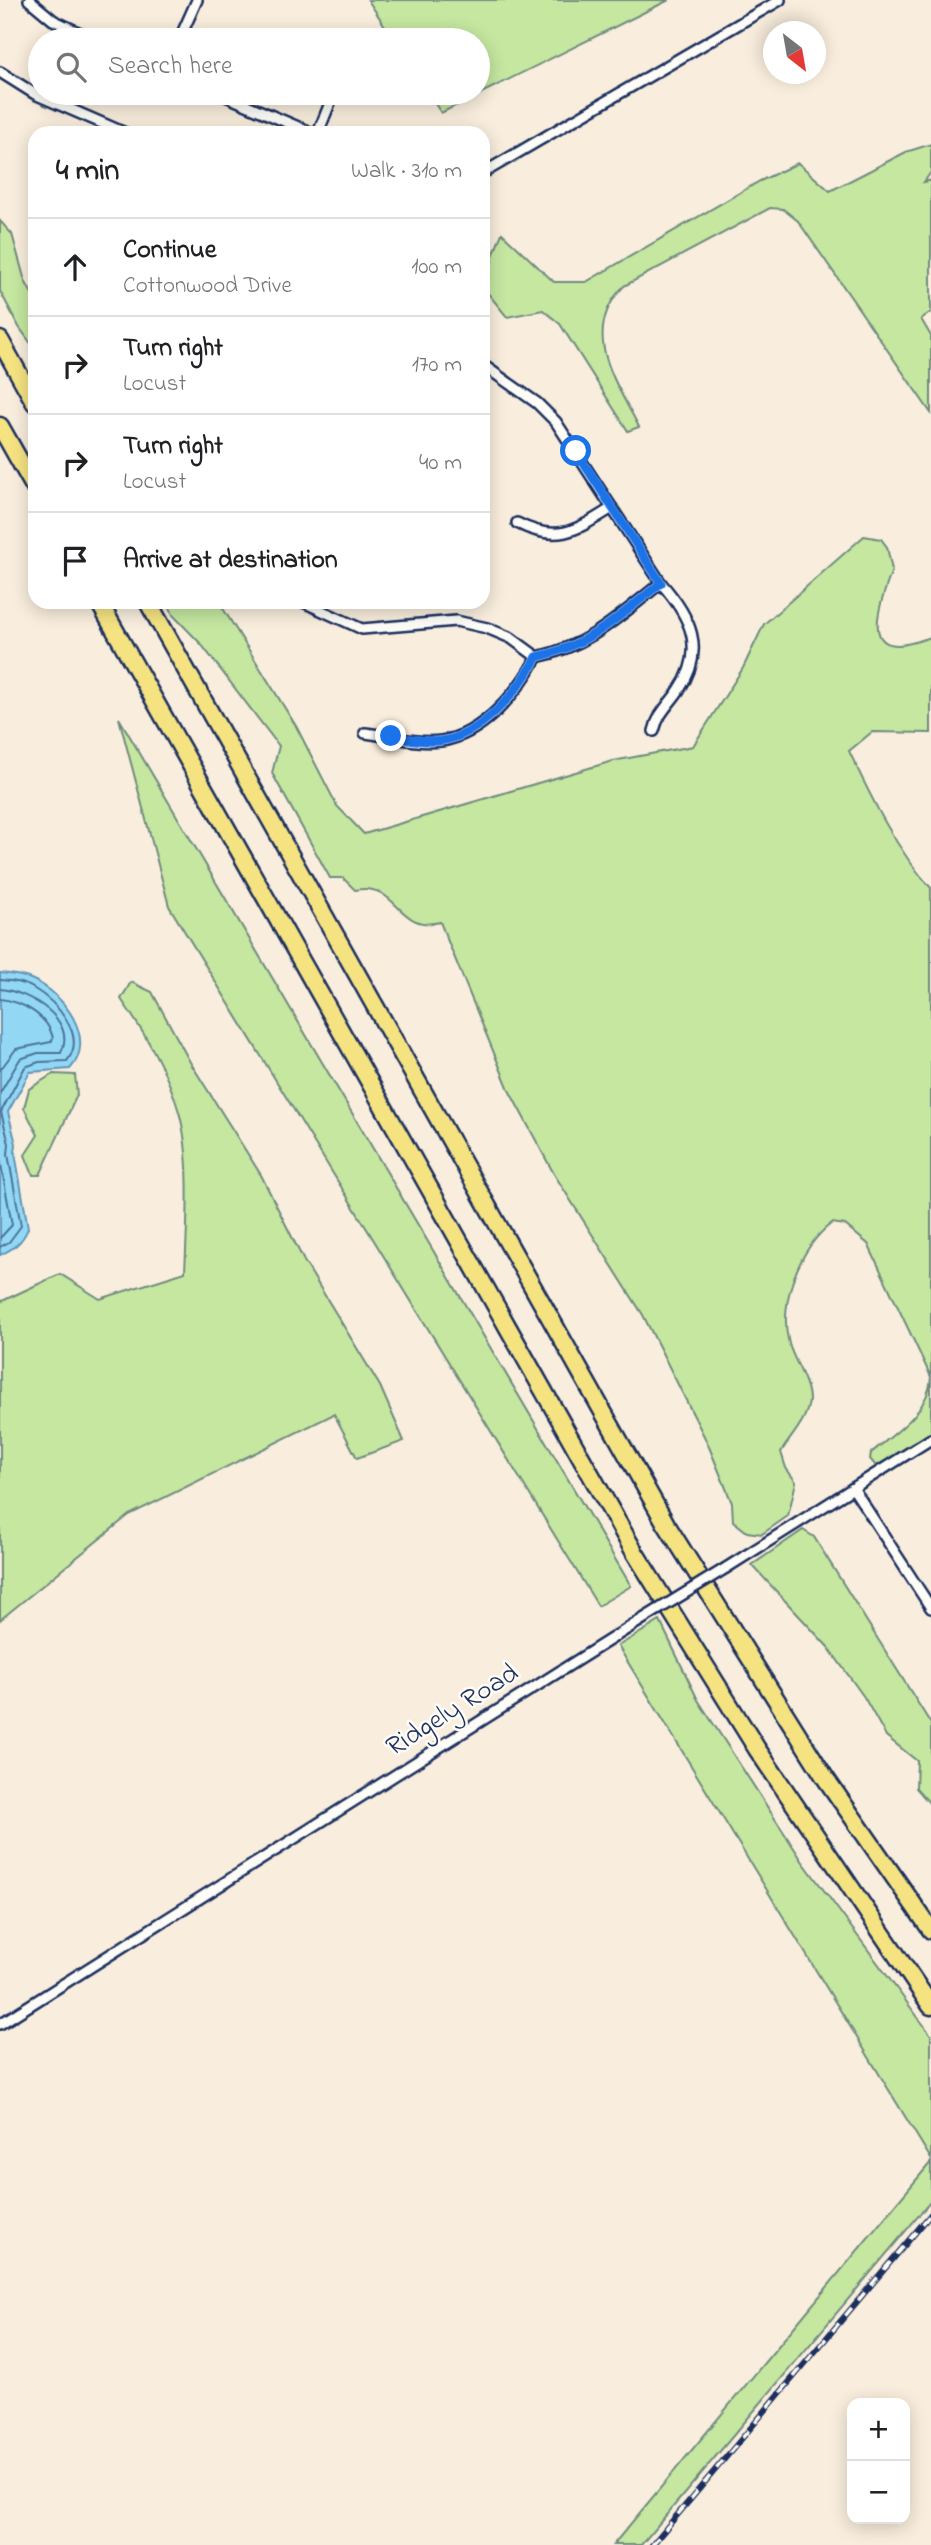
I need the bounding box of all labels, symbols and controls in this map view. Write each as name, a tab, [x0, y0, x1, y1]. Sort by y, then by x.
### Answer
north arrow	[763, 21, 826, 84]
search box	[28, 28, 490, 105]
icon: search	[52, 48, 90, 86]
text: Search here	[108, 48, 233, 86]
text: 4 min	[56, 150, 119, 194]
text: Walk · 310 m	[351, 155, 462, 188]
text: Continue	[123, 232, 216, 270]
icon: ahead	[56, 248, 94, 286]
text: 100 m	[411, 251, 462, 284]
text: Cottonwood Drive	[123, 270, 292, 303]
text: Turn right	[123, 330, 223, 368]
icon: right	[56, 346, 94, 384]
text: 170 m	[412, 349, 462, 382]
text: Locust	[123, 368, 186, 401]
text: Turn right	[123, 428, 223, 466]
route start	[560, 435, 591, 466]
icon: right	[56, 444, 94, 482]
text: 40 m	[419, 447, 462, 480]
text: Locust	[123, 466, 186, 499]
icon: arrive	[56, 542, 94, 580]
text: Arrive at destination	[123, 542, 338, 580]
route end	[375, 720, 406, 751]
street label: Ridgely Road	[379, 1654, 528, 1768]
map controls	[847, 2398, 910, 2524]
button: +	[847, 2398, 910, 2461]
button: −	[847, 2461, 910, 2524]

